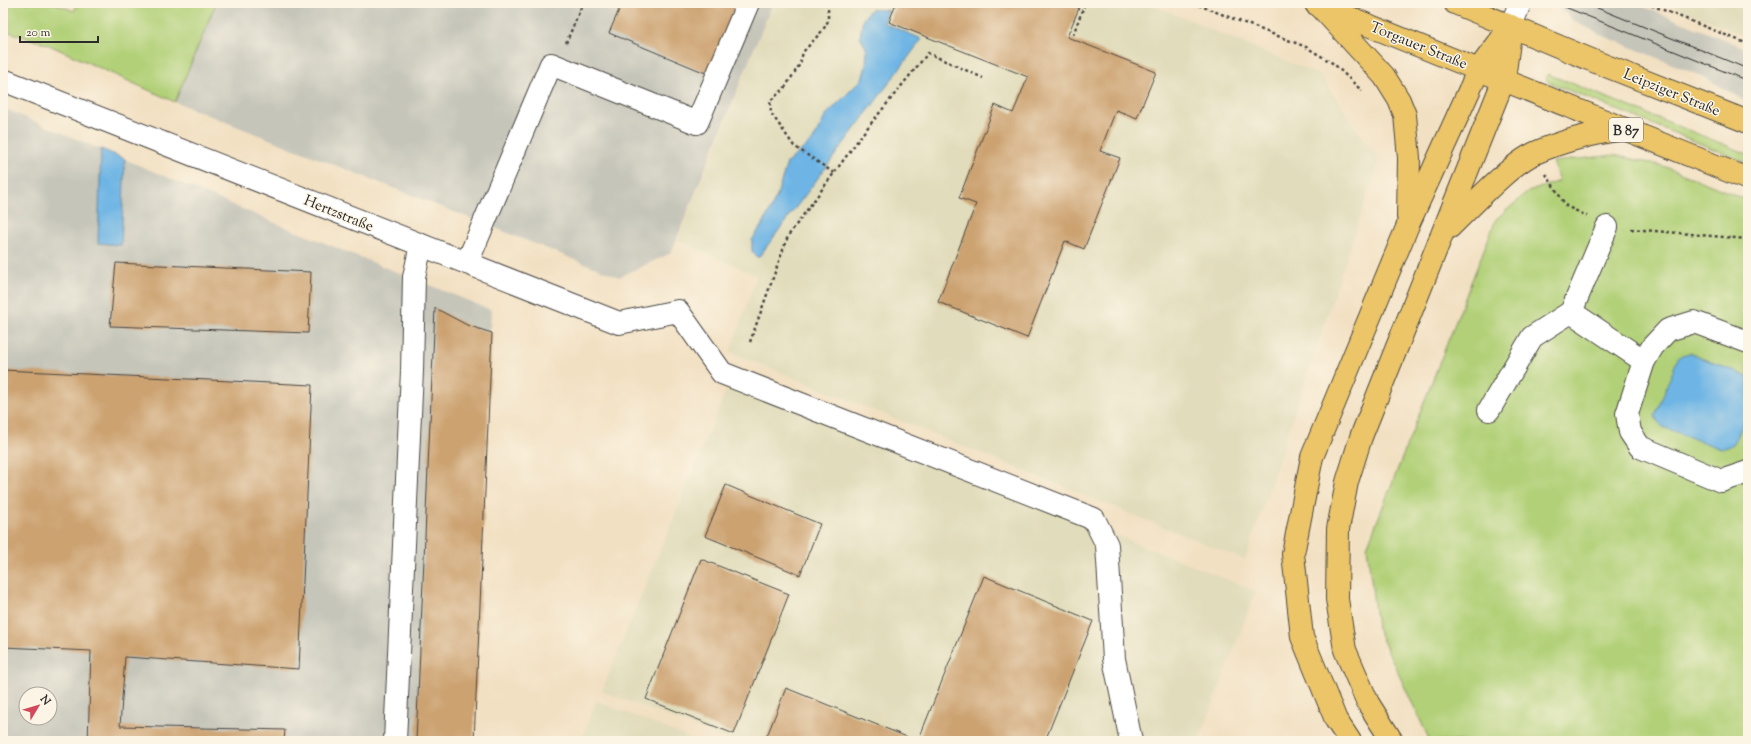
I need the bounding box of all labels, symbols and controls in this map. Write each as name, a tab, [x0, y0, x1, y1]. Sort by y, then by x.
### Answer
street label: Torgauer Straße	[1367, 17, 1470, 75]
scale bar	[20, 18, 98, 44]
text: 20 m	[26, 24, 51, 42]
street label: Leipziger Straße	[1620, 64, 1723, 122]
road number: B 87	[1609, 118, 1643, 142]
street label: Hertzstraße	[300, 191, 377, 238]
north arrow	[18, 686, 58, 726]
text: N	[35, 691, 54, 709]

